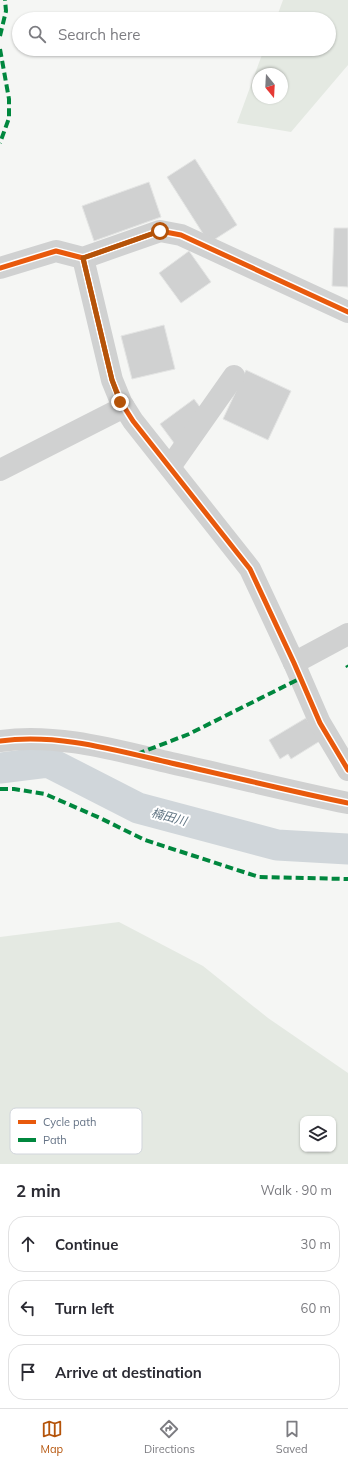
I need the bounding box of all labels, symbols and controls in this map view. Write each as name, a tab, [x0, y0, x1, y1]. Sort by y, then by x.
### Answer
search box	[12, 12, 336, 56]
icon: search	[26, 23, 48, 45]
text: Search here	[58, 25, 140, 44]
north arrow	[252, 68, 288, 104]
route start	[151, 222, 169, 240]
route end	[111, 393, 129, 411]
water label: 楠田川	[150, 805, 190, 829]
legend	[10, 1108, 142, 1154]
text: Cycle path	[43, 1115, 96, 1129]
map controls	[300, 1116, 336, 1152]
button: layers	[300, 1116, 336, 1152]
text: Path	[43, 1133, 67, 1147]
text: 2 min	[16, 1180, 61, 1201]
text: Walk · 90 m	[261, 1182, 332, 1198]
icon: ahead	[17, 1233, 39, 1255]
text: Continue	[55, 1235, 118, 1254]
text: 30 m	[301, 1236, 331, 1252]
icon: left	[17, 1297, 39, 1319]
text: Turn left	[55, 1299, 114, 1318]
text: 60 m	[301, 1300, 331, 1316]
icon: arrive	[17, 1361, 39, 1383]
text: Arrive at destination	[55, 1363, 202, 1382]
tab: Map	[40, 1418, 63, 1456]
tab: Directions	[144, 1418, 195, 1456]
tab: Saved	[276, 1418, 308, 1456]

